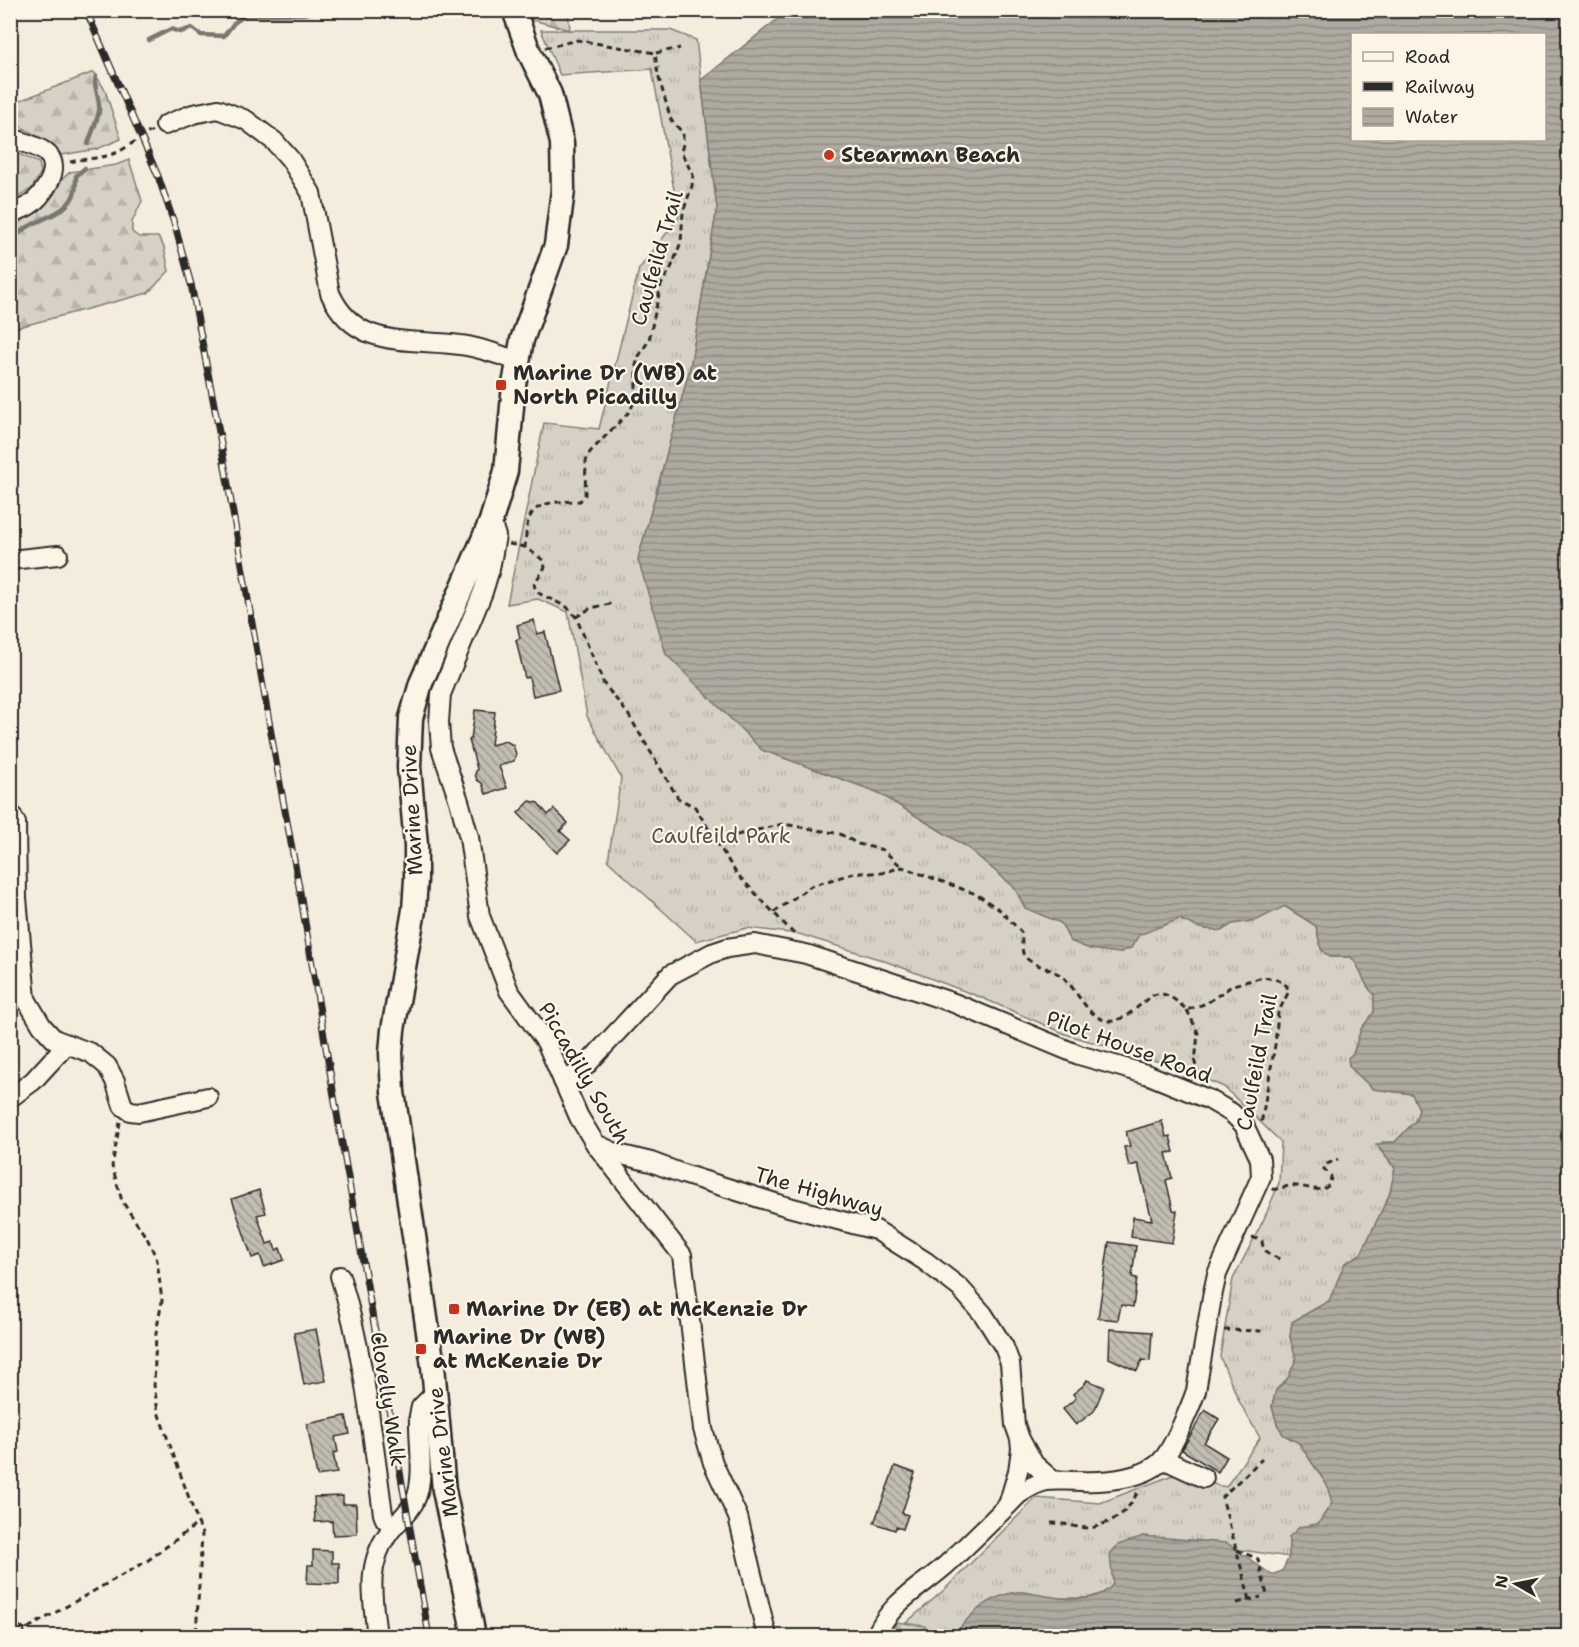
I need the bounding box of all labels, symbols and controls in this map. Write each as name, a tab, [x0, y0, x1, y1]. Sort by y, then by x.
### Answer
legend	[1351, 33, 1546, 141]
text: Road	[1405, 45, 1450, 69]
text: Railway	[1405, 75, 1475, 99]
text: Water	[1405, 105, 1458, 129]
place label: Stearman Beach	[841, 141, 1020, 169]
marker: Stearman Beach	[822, 148, 836, 162]
street label: Caulfeild Trail	[624, 187, 690, 329]
place label: Marine Dr (WB) at North Picadilly	[513, 359, 717, 411]
marker: Marine Dr (WB) at North Picadilly	[494, 378, 508, 392]
street label: Marine Drive	[395, 744, 429, 876]
park label: Caulfeild Park	[651, 822, 791, 850]
street label: Caulfeild Trail	[1230, 990, 1284, 1133]
street label: Piccadilly South	[532, 997, 636, 1149]
street label: Pilot House Road	[1042, 1004, 1216, 1090]
street label: The Highway	[751, 1160, 887, 1224]
place label: Marine Dr (EB) at McKenzie Dr	[466, 1295, 808, 1323]
marker: Marine Dr (EB) at McKenzie Dr	[447, 1302, 461, 1316]
place label: Marine Dr (WB) at McKenzie Dr	[433, 1323, 606, 1375]
street label: Clovelly Walk	[364, 1330, 412, 1468]
marker: Marine Dr (WB) at McKenzie Dr	[414, 1342, 428, 1356]
street label: Marine Drive	[421, 1385, 465, 1519]
north arrow	[1486, 1554, 1546, 1614]
text: N	[1490, 1574, 1513, 1590]

